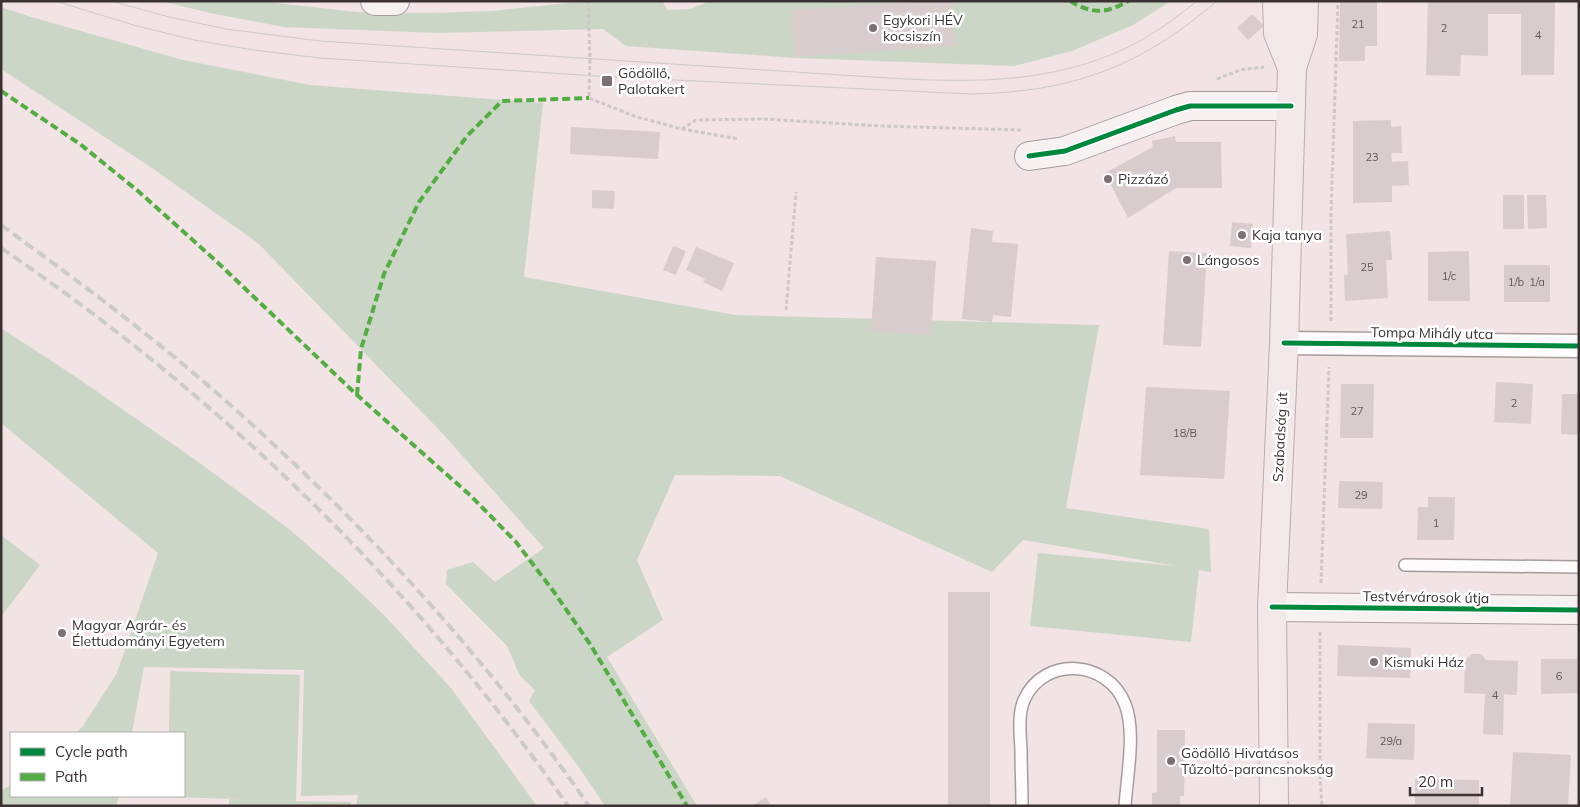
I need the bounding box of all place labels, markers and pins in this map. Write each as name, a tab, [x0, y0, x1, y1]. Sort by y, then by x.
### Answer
place label: Egykori HÉV kocsiszín	[883, 11, 963, 45]
marker: Egykori HÉV kocsiszín	[867, 22, 879, 34]
place label: Gödöllő, Palotakert	[618, 64, 685, 98]
marker: Gödöllő, Palotakert	[600, 74, 614, 88]
place label: Pizzázó	[1118, 170, 1169, 188]
marker: Pizzázó	[1102, 173, 1114, 185]
place label: Kaja tanya	[1252, 226, 1322, 244]
marker: Kaja tanya	[1236, 229, 1248, 241]
place label: Lángosos	[1197, 251, 1260, 269]
marker: Lángosos	[1181, 254, 1193, 266]
place label: Magyar Agrár- és Élettudományi Egyetem	[72, 616, 225, 650]
marker: Magyar Agrár- és Élettudományi Egyetem	[56, 627, 68, 639]
place label: Kismuki Ház	[1384, 653, 1464, 671]
marker: Kismuki Ház	[1368, 656, 1380, 668]
place label: Gödöllő Hivatásos Tűzoltó-parancsnokság	[1181, 744, 1333, 778]
marker: Gödöllő Hivatásos Tűzoltó-parancsnokság	[1165, 755, 1177, 767]

